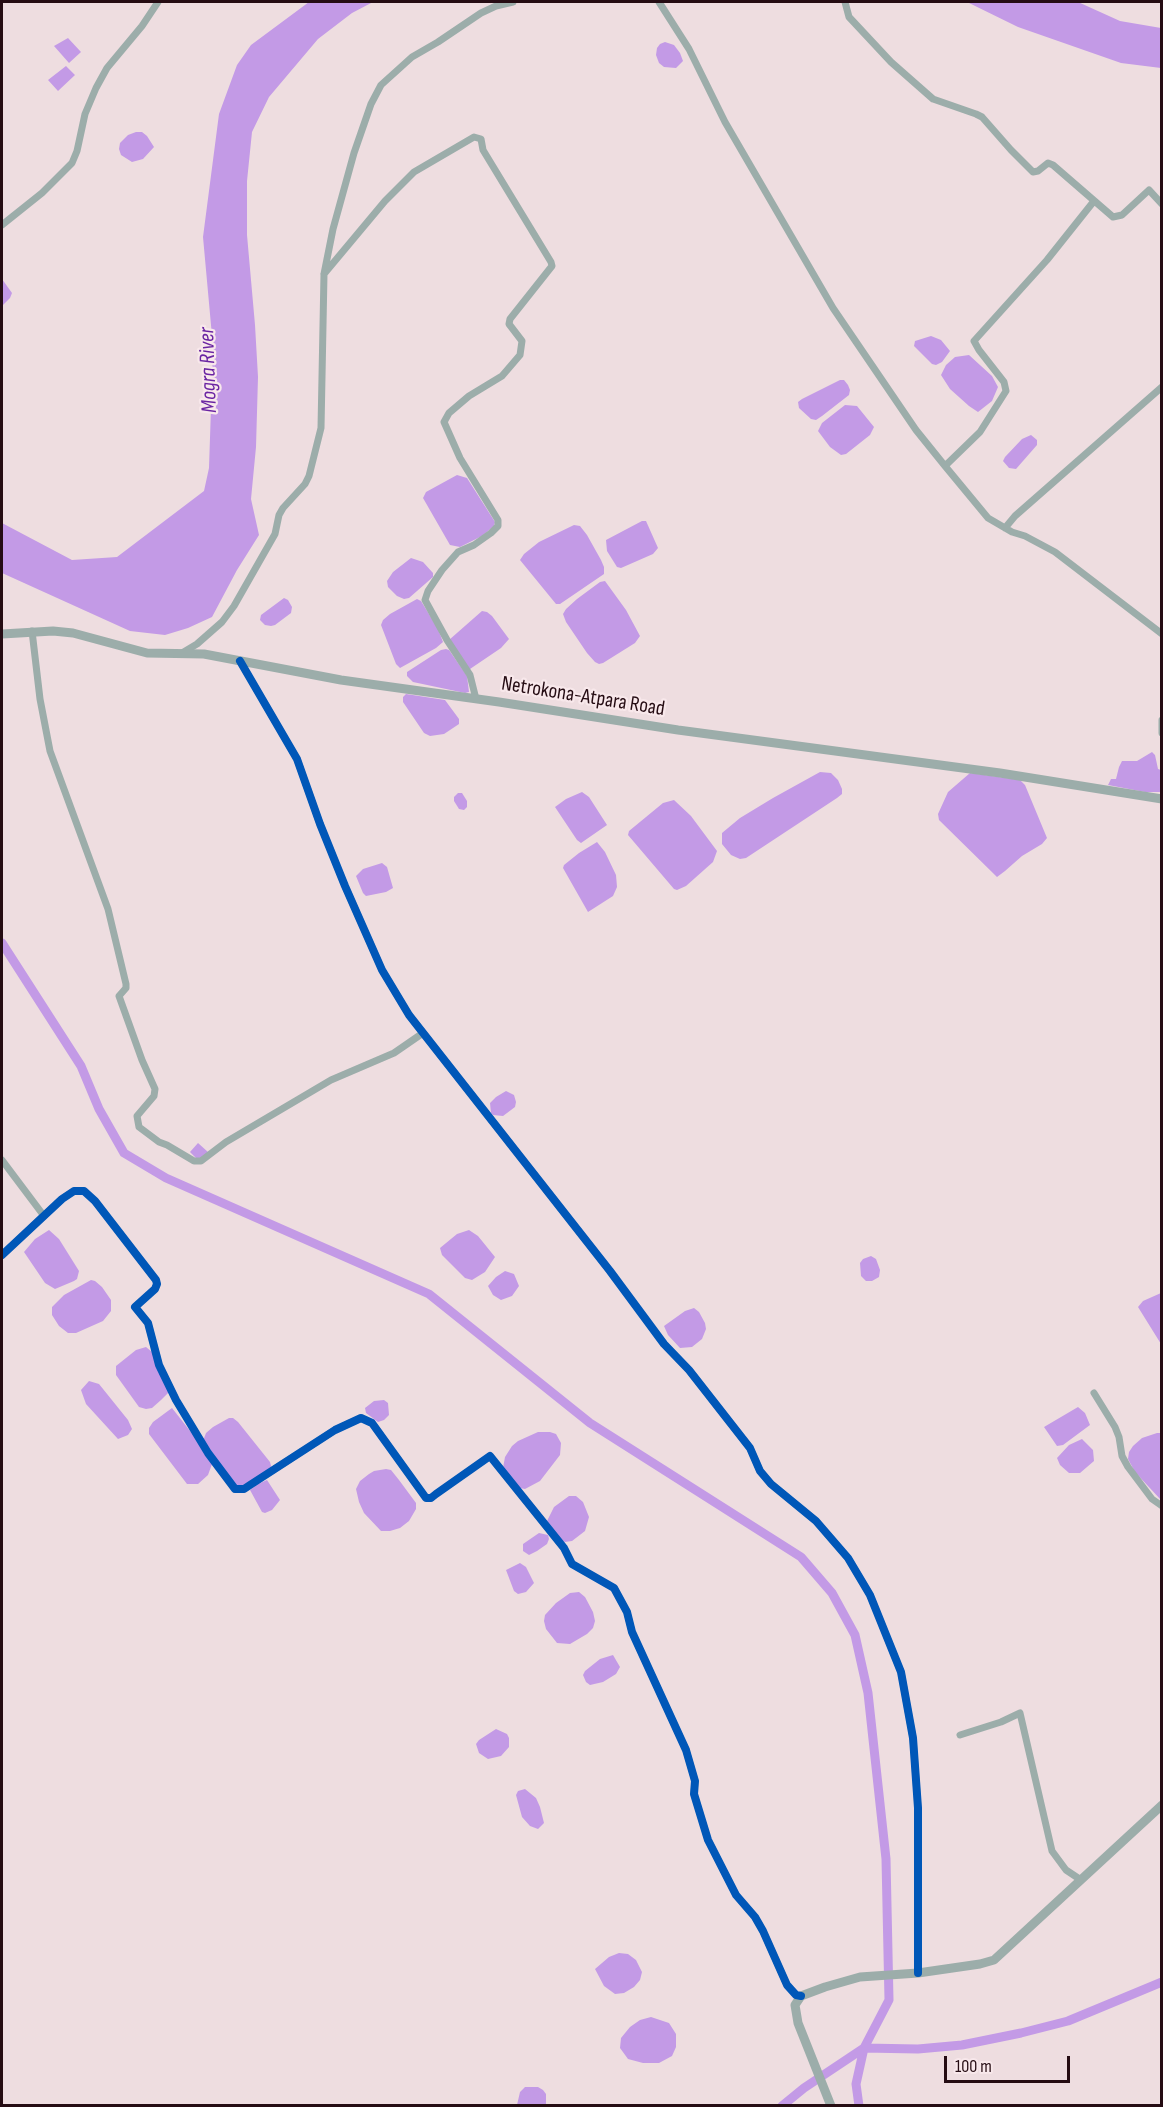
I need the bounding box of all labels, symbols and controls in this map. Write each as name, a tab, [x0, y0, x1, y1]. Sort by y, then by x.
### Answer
water label: Mogra River	[194, 327, 224, 413]
street label: Netrokona-Atpara Road	[500, 672, 666, 722]
scale bar	[947, 2044, 1073, 2082]
text: 100 m	[955, 2056, 992, 2077]

